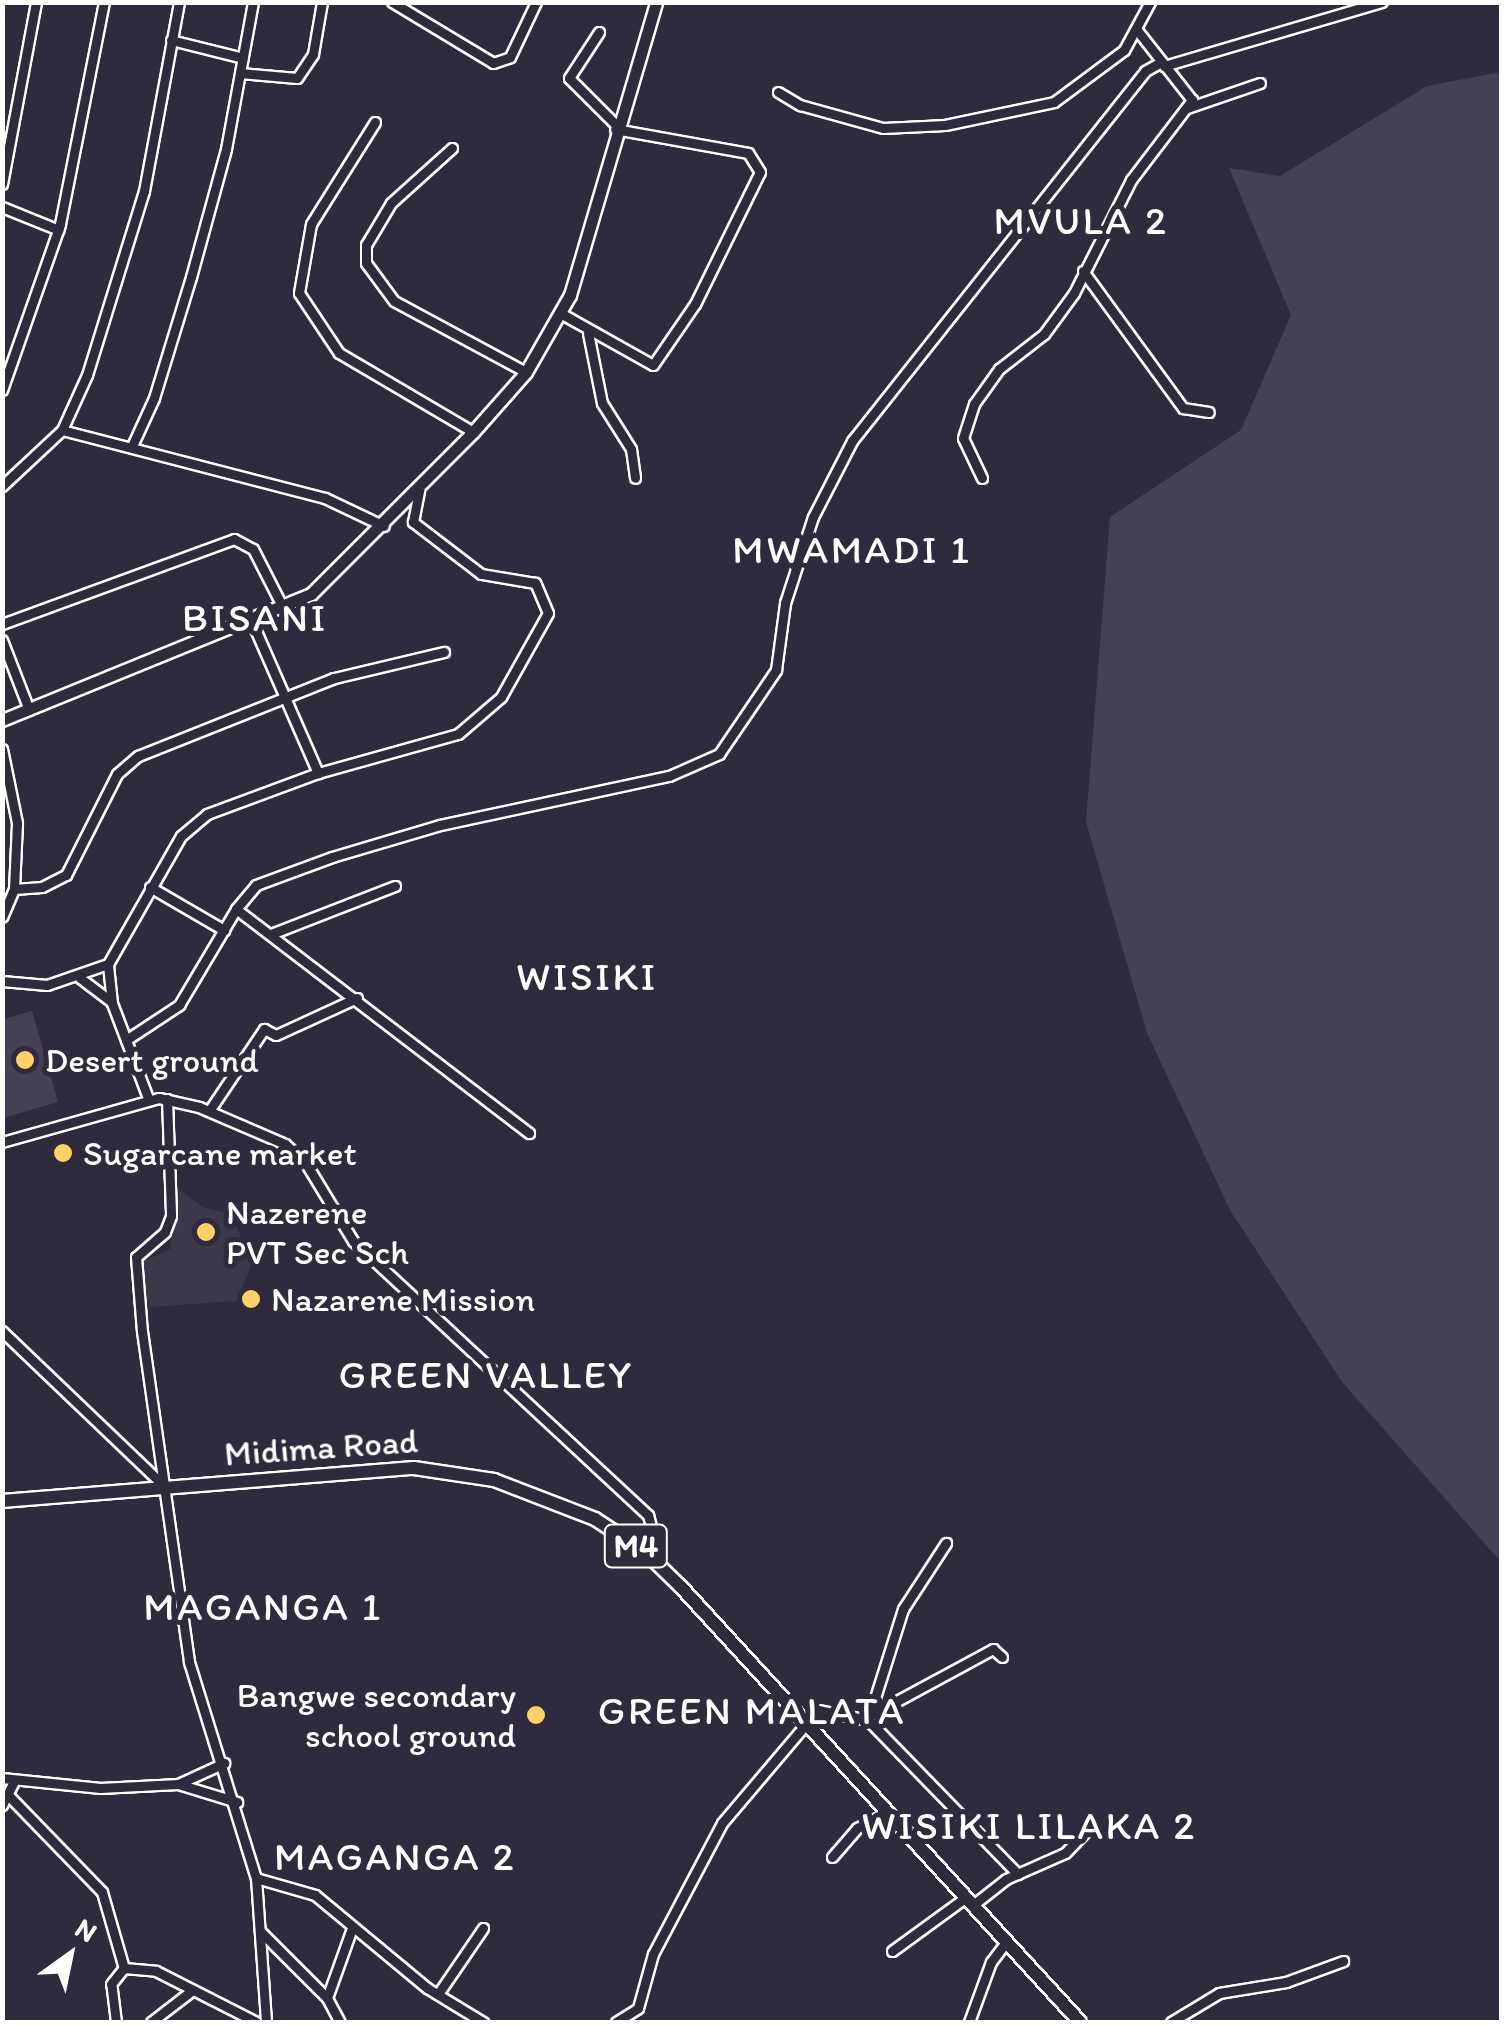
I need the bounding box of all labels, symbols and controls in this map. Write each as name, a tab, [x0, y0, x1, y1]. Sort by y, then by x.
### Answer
district label: MVULA 2	[994, 196, 1168, 244]
district label: MWAMADI 1	[732, 525, 972, 573]
district label: BISANI	[182, 593, 328, 641]
district label: WISIKI	[518, 952, 656, 1000]
place label: Desert ground	[45, 1039, 259, 1081]
marker: Desert ground	[14, 1049, 36, 1071]
place label: Sugarcane market	[83, 1132, 358, 1174]
marker: Sugarcane market	[52, 1142, 74, 1164]
place label: Nazerene PVT Sec Sch	[226, 1191, 409, 1273]
marker: Nazerene PVT Sec Sch	[195, 1221, 217, 1243]
place label: Nazarene Mission	[271, 1278, 535, 1320]
marker: Nazarene Mission	[240, 1288, 262, 1310]
district label: GREEN VALLEY	[338, 1350, 634, 1398]
street label: Midima Road	[223, 1419, 419, 1475]
road number: M4	[604, 1519, 668, 1573]
district label: MAGANGA 1	[143, 1582, 383, 1630]
place label: Bangwe secondary school ground	[236, 1674, 516, 1756]
district label: GREEN MALATA	[595, 1686, 909, 1734]
marker: Bangwe secondary school ground	[525, 1704, 547, 1726]
district label: WISIKI LILAKA 2	[863, 1801, 1195, 1849]
district label: MAGANGA 2	[274, 1832, 516, 1880]
north arrow	[20, 1905, 120, 2005]
text: N	[69, 1910, 104, 1949]

